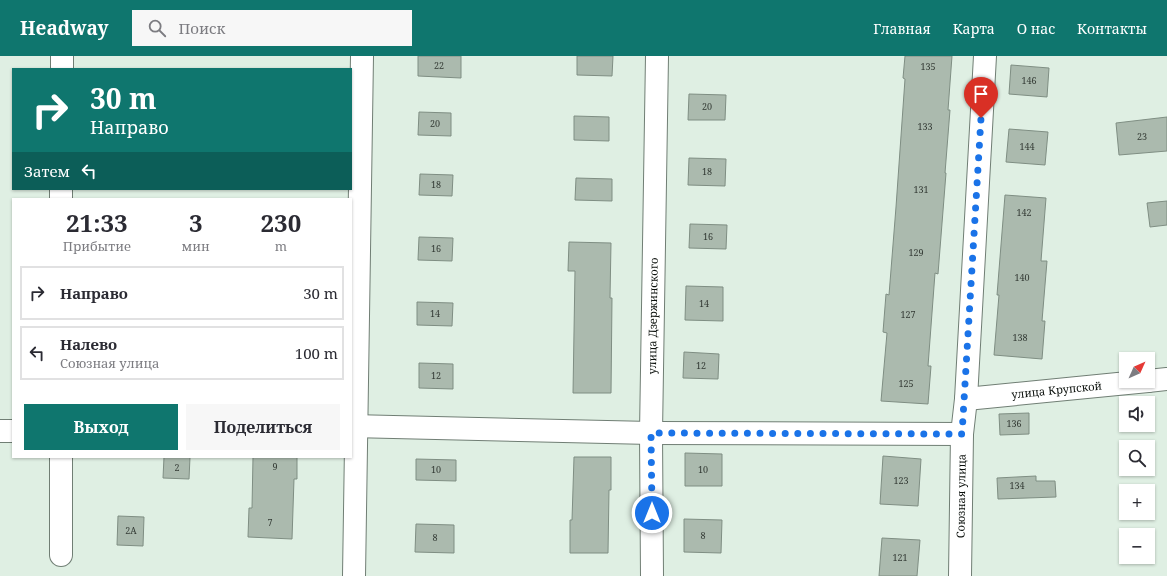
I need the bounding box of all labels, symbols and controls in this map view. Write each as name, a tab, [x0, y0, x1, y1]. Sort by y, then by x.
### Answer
search box	[132, 10, 412, 46]
text: Headway	[20, 15, 108, 41]
icon: search	[146, 17, 168, 39]
text: Поиск	[178, 18, 225, 38]
text: Главная	[873, 19, 931, 38]
text: Карта	[953, 19, 995, 38]
text: О нас	[1017, 19, 1055, 38]
text: Контакты	[1077, 19, 1147, 38]
house number: 22	[434, 59, 444, 72]
house number: 135	[920, 60, 936, 73]
house number: 146	[1021, 74, 1037, 87]
pin	[964, 77, 998, 118]
text: 30 m	[90, 79, 157, 117]
icon: arrive	[970, 83, 992, 105]
icon: right	[24, 84, 76, 136]
house number: 20	[702, 100, 712, 113]
text: Направо	[90, 115, 169, 139]
house number: 20	[430, 117, 440, 130]
house number: 133	[917, 120, 933, 133]
house number: 23	[1137, 130, 1147, 143]
house number: 144	[1019, 140, 1035, 153]
icon: left	[78, 160, 100, 182]
text: Затем	[24, 161, 70, 181]
house number: 18	[702, 165, 712, 178]
house number: 18	[431, 178, 441, 191]
house number: 131	[913, 183, 929, 196]
text: 21:33	[66, 206, 128, 239]
text: 3	[189, 206, 203, 239]
text: 230	[261, 206, 301, 239]
house number: 142	[1016, 206, 1032, 219]
house number: 16	[703, 230, 713, 243]
text: Прибытие	[63, 237, 131, 255]
text: мин	[182, 237, 210, 255]
text: m	[275, 237, 287, 255]
house number: 16	[431, 242, 441, 255]
house number: 129	[908, 246, 924, 259]
street label: улица Дзержинского	[644, 258, 661, 374]
house number: 140	[1014, 271, 1030, 284]
icon: right	[26, 282, 48, 304]
text: Направо	[60, 283, 128, 303]
text: 30 m	[303, 283, 338, 303]
house number: 14	[699, 297, 709, 310]
house number: 14	[430, 307, 440, 320]
house number: 127	[900, 308, 916, 321]
house number: 138	[1012, 331, 1028, 344]
text: Налево	[60, 334, 117, 354]
icon: left	[26, 342, 48, 364]
text: 100 m	[295, 343, 338, 363]
north arrow	[1119, 352, 1155, 388]
map controls	[1119, 352, 1155, 564]
text: Союзная улица	[60, 354, 159, 372]
house number: 12	[696, 359, 706, 372]
house number: 12	[431, 369, 441, 382]
house number: 125	[898, 377, 914, 390]
street label: улица Крупской	[1011, 378, 1102, 401]
button: sound	[1119, 396, 1155, 432]
button: Выход	[24, 404, 178, 450]
button: Поделиться	[186, 404, 340, 450]
house number: 136	[1006, 417, 1022, 430]
button: search	[1119, 440, 1155, 476]
street label: Союзная улица	[953, 454, 969, 538]
house number: 9	[272, 460, 278, 473]
house number: 2	[174, 461, 180, 474]
house number: 10	[431, 463, 441, 476]
house number: 10	[698, 463, 708, 476]
house number: 123	[893, 474, 909, 487]
house number: 134	[1009, 479, 1025, 492]
button: +	[1119, 484, 1155, 520]
position arrow	[631, 492, 673, 534]
house number: 7	[267, 516, 273, 529]
house number: 2А	[125, 524, 137, 537]
button: −	[1119, 528, 1155, 564]
house number: 8	[700, 529, 706, 542]
house number: 8	[432, 531, 438, 544]
house number: 121	[892, 551, 908, 564]

